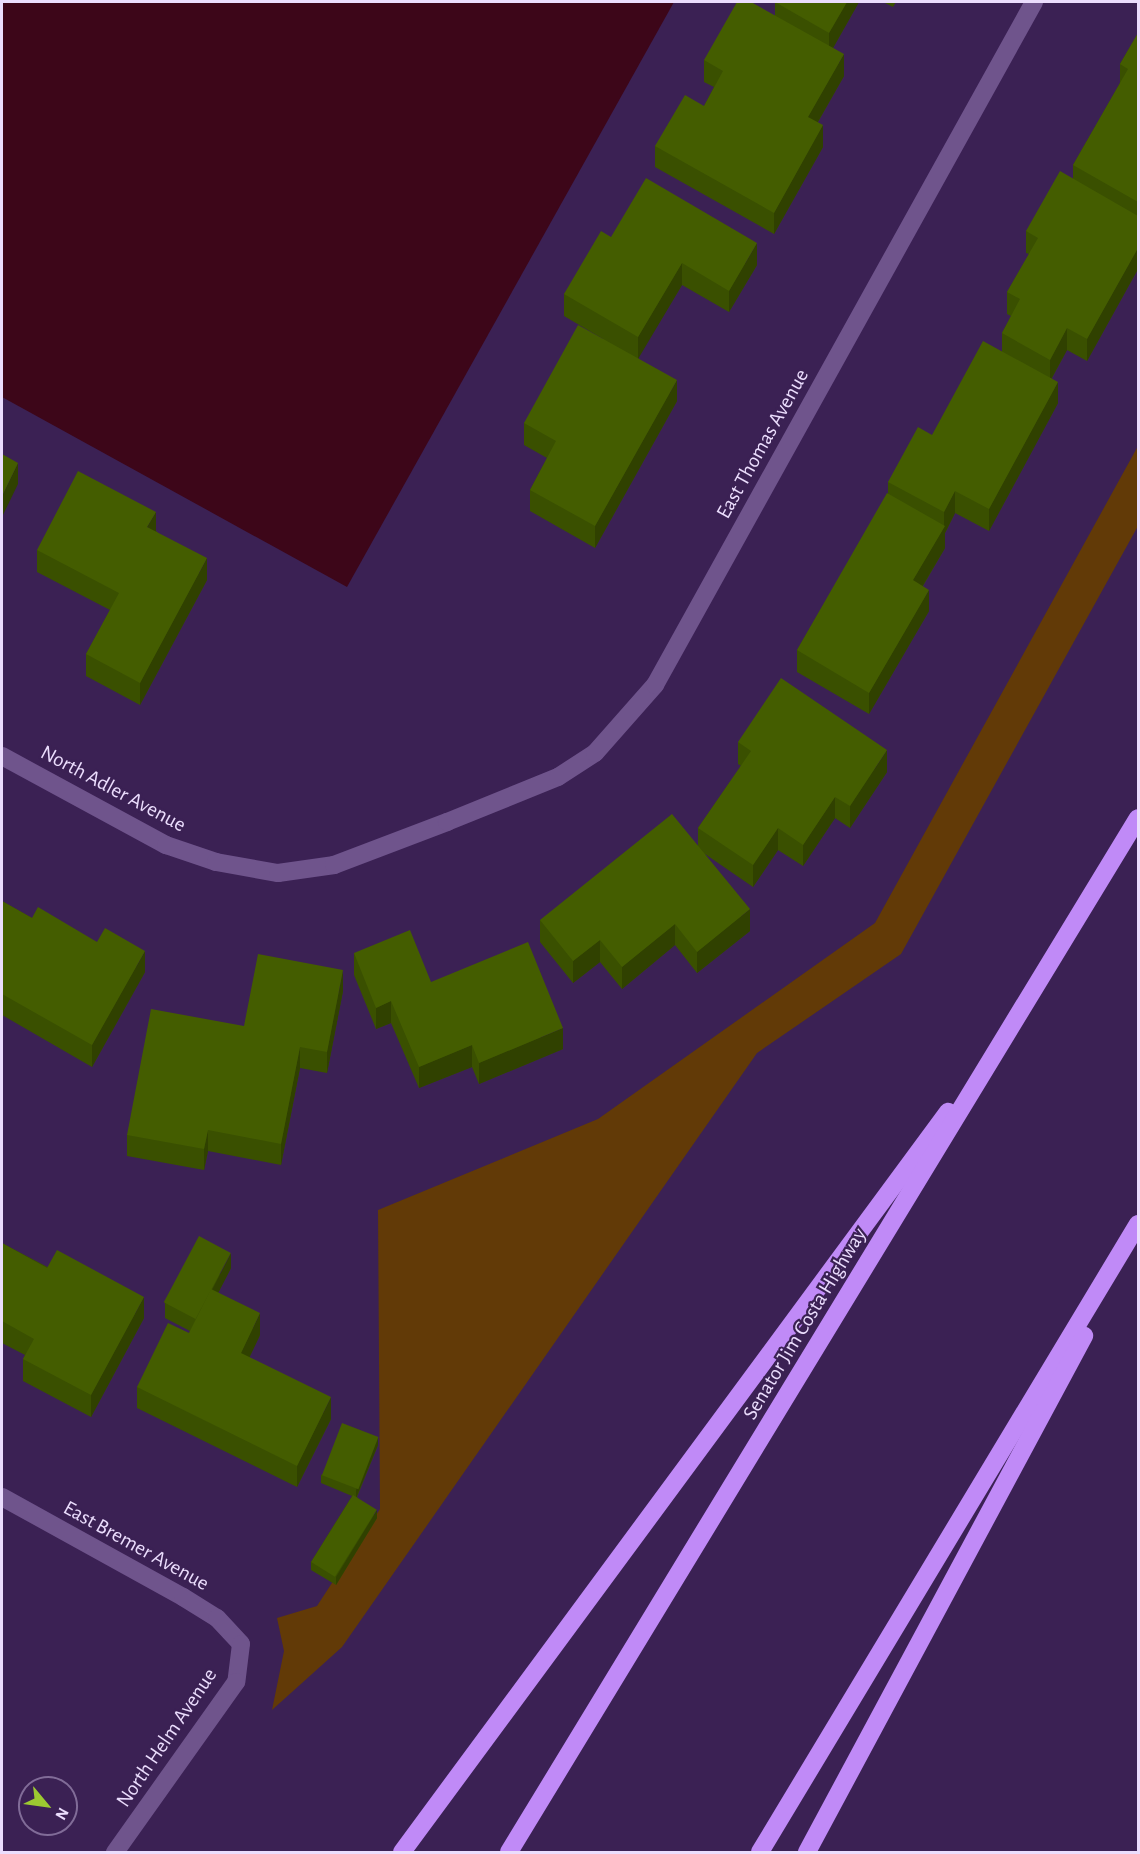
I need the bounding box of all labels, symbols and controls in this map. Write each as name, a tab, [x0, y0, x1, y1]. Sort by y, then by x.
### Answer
street label: East Thomas Avenue	[711, 365, 815, 523]
street label: North Adler Avenue	[36, 740, 190, 838]
street label: Senator Jim Costa Highway	[738, 1224, 872, 1424]
street label: East Bremer Avenue	[59, 1496, 213, 1596]
street label: North Helm Avenue	[111, 1664, 223, 1812]
north arrow	[18, 1776, 78, 1836]
text: N	[52, 1805, 72, 1823]

